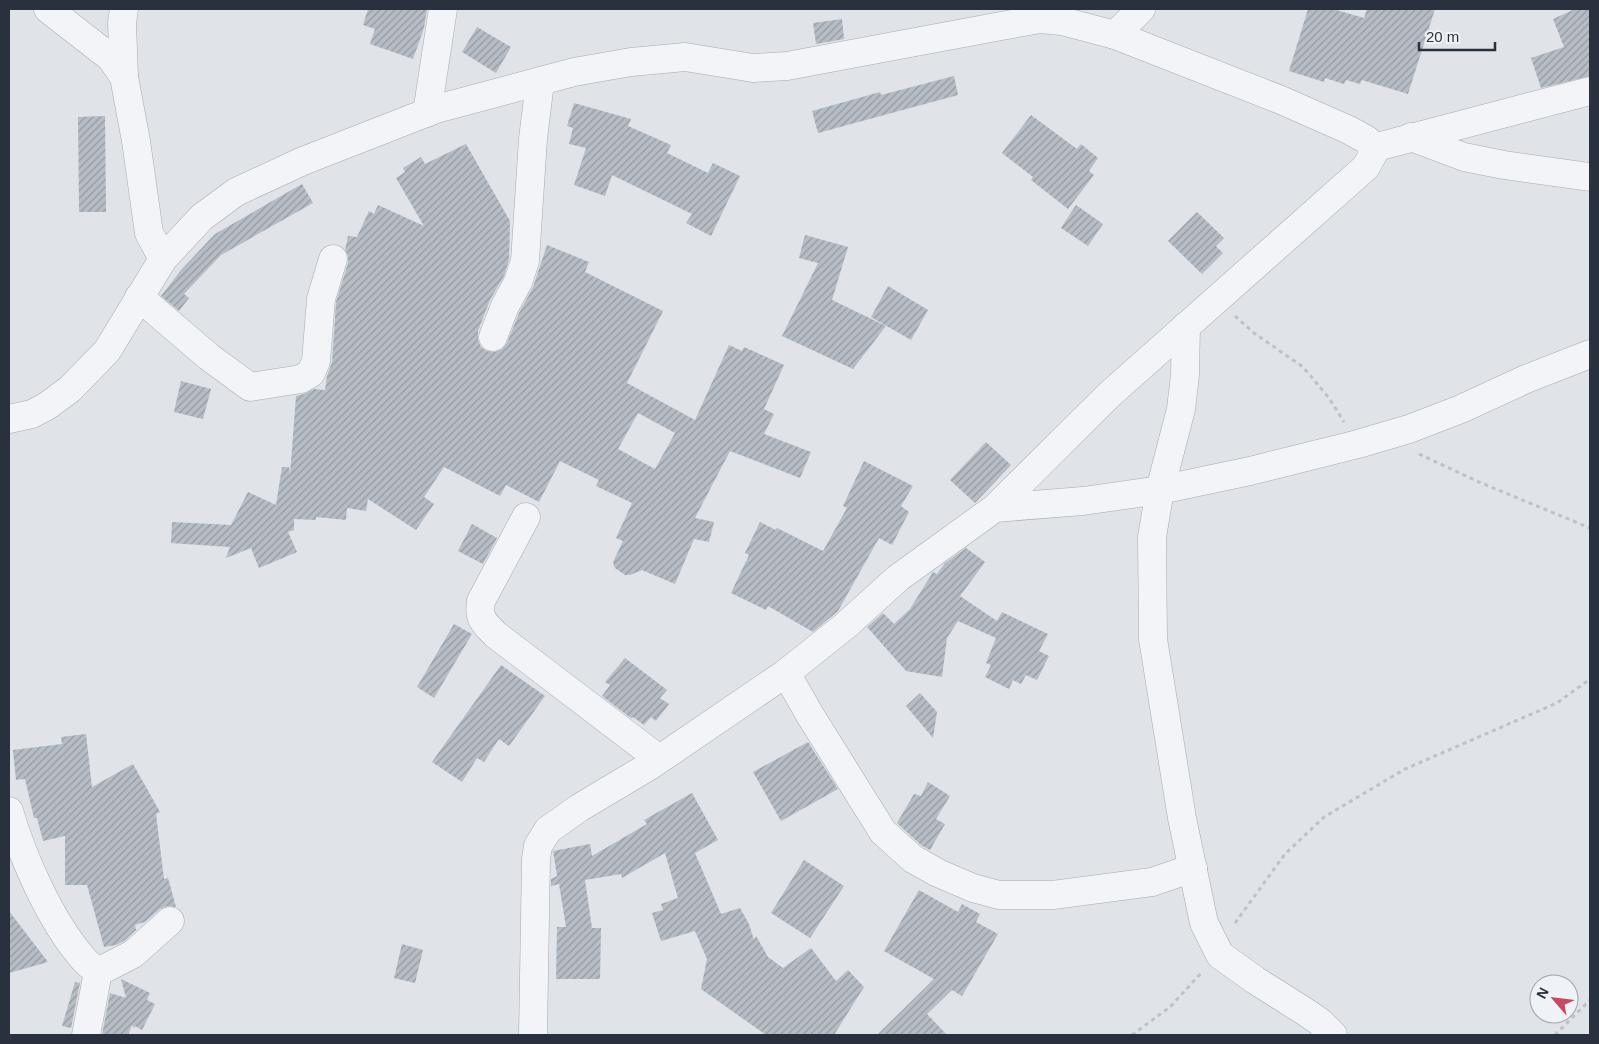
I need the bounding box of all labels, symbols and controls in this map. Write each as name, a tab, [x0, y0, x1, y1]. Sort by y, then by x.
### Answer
scale bar	[1419, 20, 1495, 52]
text: 20 m	[1426, 28, 1459, 45]
north arrow	[1529, 974, 1579, 1024]
text: N	[1533, 985, 1552, 1001]

